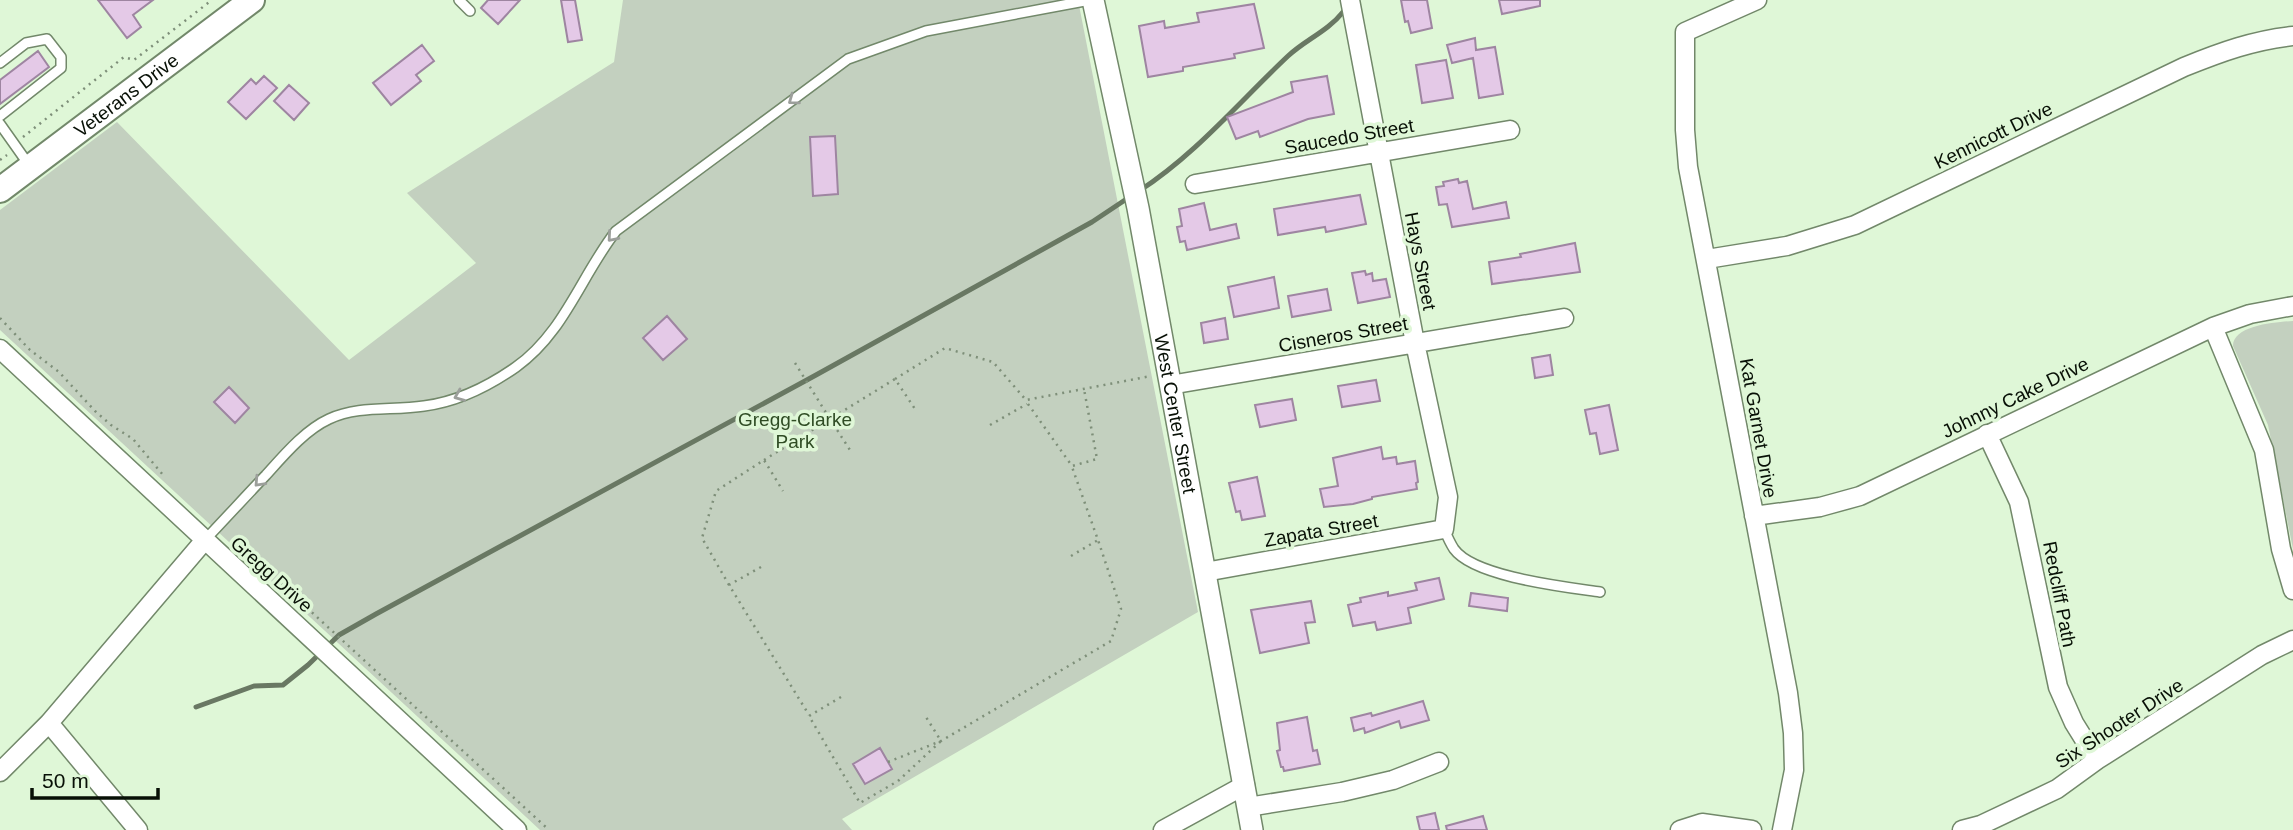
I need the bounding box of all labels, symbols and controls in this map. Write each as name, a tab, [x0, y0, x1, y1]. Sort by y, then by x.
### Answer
street label: Veterans Drive	[70, 49, 183, 141]
one-way arrow	[788, 91, 801, 104]
street label: Kennicott Drive	[1931, 98, 2056, 173]
street label: Saucedo Street	[1283, 115, 1416, 158]
street label: Hays Street	[1401, 210, 1440, 313]
one-way arrow	[608, 229, 620, 242]
street label: Cisneros Street	[1277, 313, 1410, 356]
street label: West Center Street	[1150, 333, 1200, 496]
street label: Johnny Cake Drive	[1938, 353, 2092, 442]
street label: Kat Garnet Drive	[1736, 357, 1781, 500]
one-way arrow	[454, 388, 466, 402]
park label: Gregg-Clarke Park	[738, 409, 852, 452]
one-way arrow	[255, 474, 268, 487]
street label: Zapata Street	[1263, 510, 1380, 551]
street label: Gregg Drive	[227, 532, 317, 616]
street label: Redcliff Path	[2039, 539, 2080, 649]
street label: Six Shooter Drive	[2052, 674, 2187, 772]
scale bar	[32, 756, 158, 800]
text: 50 m	[42, 769, 89, 792]

